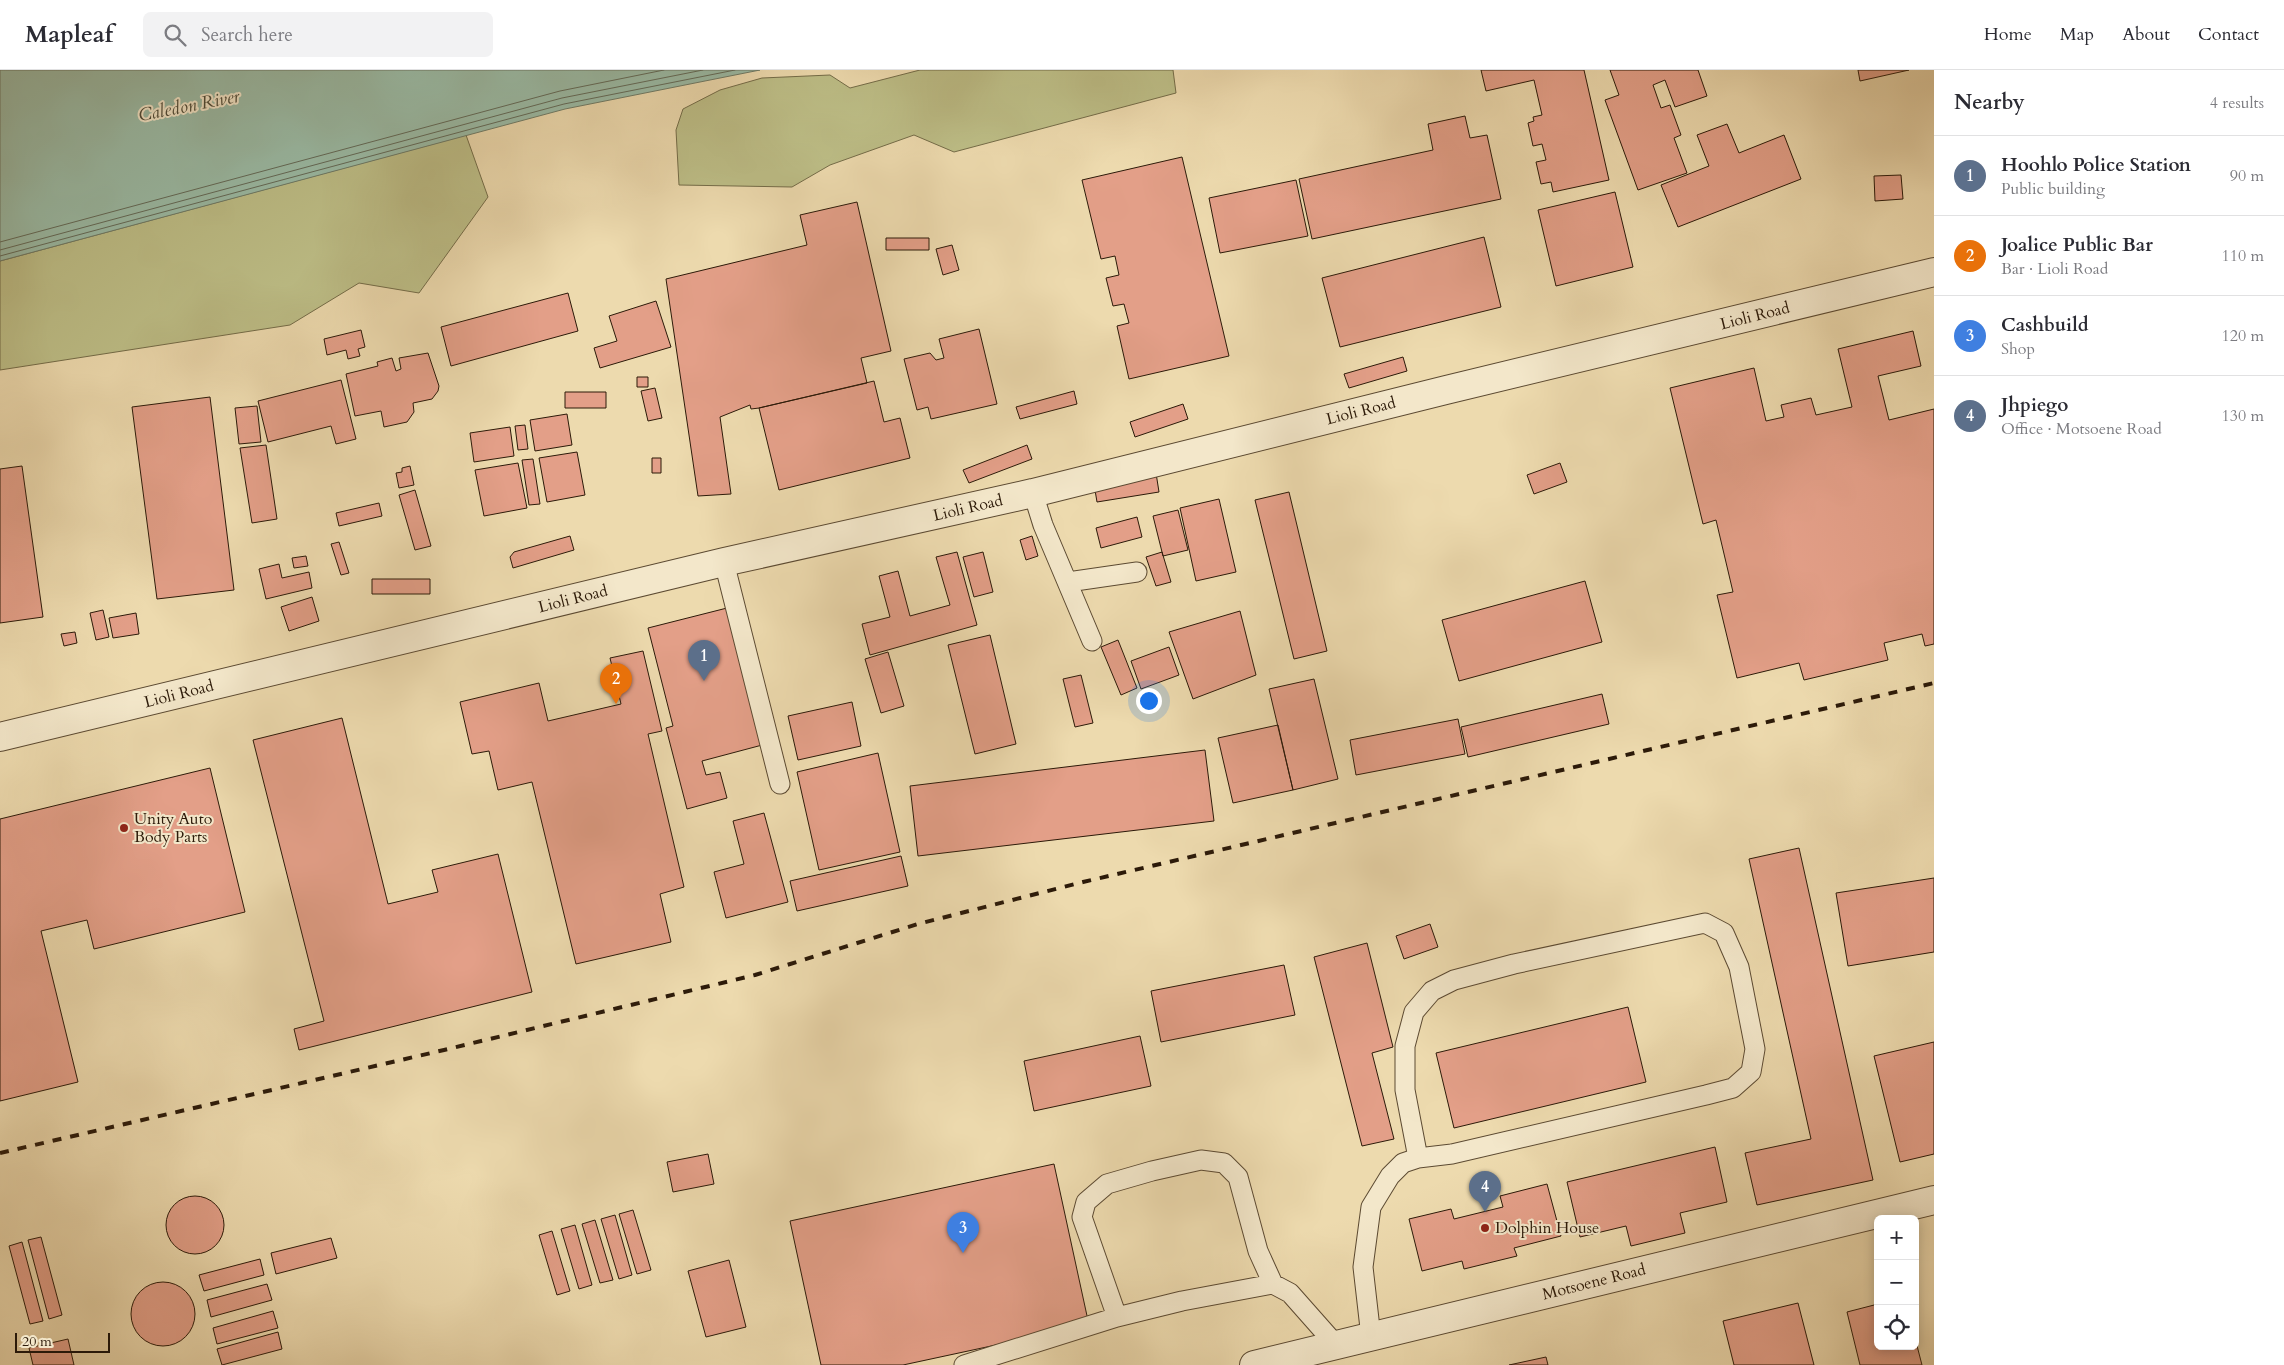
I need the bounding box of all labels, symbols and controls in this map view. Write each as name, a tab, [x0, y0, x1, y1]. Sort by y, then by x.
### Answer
search box	[143, 12, 493, 57]
text: Mapleaf	[25, 18, 113, 51]
icon: search	[161, 21, 189, 49]
text: Search here	[201, 22, 293, 48]
text: Home	[1984, 22, 2032, 47]
text: Map	[2060, 22, 2094, 47]
text: About	[2122, 22, 2170, 47]
text: Contact	[2198, 22, 2259, 47]
water label: Caledon River	[136, 84, 243, 128]
text: Nearby	[1954, 88, 2025, 117]
text: 4 results	[2210, 92, 2264, 114]
text: Hoohlo Police Station	[2001, 152, 2191, 178]
text: 1	[1966, 165, 1974, 187]
text: 90 m	[2230, 165, 2264, 187]
text: Public building	[2001, 178, 2105, 200]
text: Joalice Public Bar	[2001, 232, 2153, 258]
text: 2	[1966, 245, 1974, 267]
text: 110 m	[2222, 245, 2264, 267]
text: Bar · Lioli Road	[2001, 258, 2108, 280]
street label: Lioli Road	[1718, 297, 1793, 335]
text: Cashbuild	[2001, 312, 2089, 338]
text: 3	[1966, 325, 1974, 347]
text: 120 m	[2222, 325, 2264, 347]
text: Shop	[2001, 338, 2035, 360]
street label: Lioli Road	[1324, 392, 1399, 430]
text: Jhpiego	[2001, 392, 2068, 418]
text: 4	[1966, 405, 1974, 427]
text: 130 m	[2222, 405, 2264, 427]
text: Office · Motsoene Road	[2001, 418, 2162, 440]
street label: Lioli Road	[931, 489, 1005, 527]
street label: Lioli Road	[536, 580, 611, 618]
pin: 1	[688, 640, 720, 681]
pin: 2	[600, 663, 632, 704]
street label: Lioli Road	[142, 675, 217, 713]
your location	[1136, 688, 1162, 714]
place label: Unity Auto Body Parts	[134, 808, 213, 848]
marker: Unity Auto Body Parts	[118, 822, 130, 834]
pin: 4	[1469, 1171, 1501, 1212]
pin: 3	[947, 1212, 979, 1253]
map controls	[1874, 1215, 1919, 1350]
button: +	[1874, 1215, 1919, 1260]
place label: Dolphin House	[1495, 1217, 1599, 1239]
marker: Dolphin House	[1479, 1222, 1491, 1234]
street label: Motsoene Road	[1540, 1258, 1648, 1305]
button: −	[1874, 1260, 1919, 1305]
button: locate	[1874, 1305, 1919, 1350]
scale bar	[15, 1330, 110, 1353]
text: 20 m	[22, 1332, 52, 1351]

